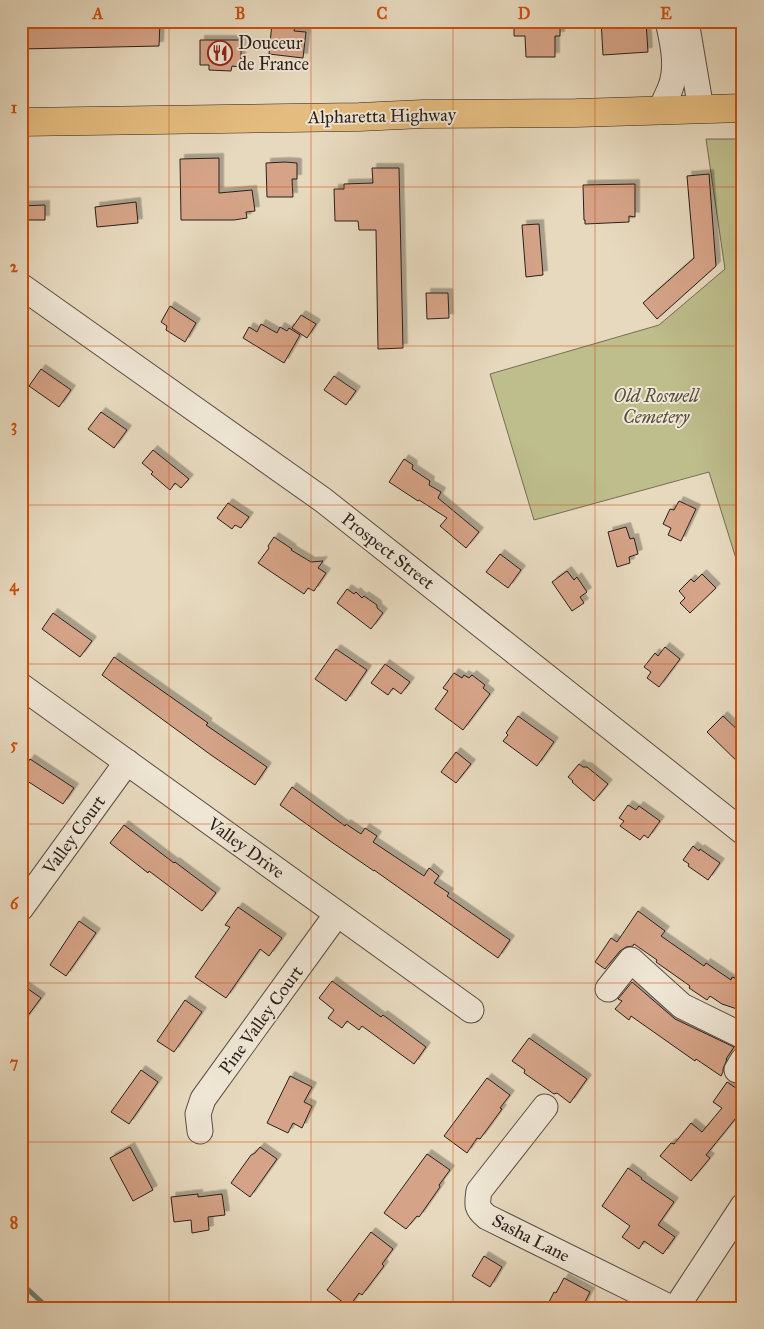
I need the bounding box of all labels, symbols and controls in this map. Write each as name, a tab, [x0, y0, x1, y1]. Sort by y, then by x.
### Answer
text: A	[92, 4, 104, 23]
text: B	[235, 4, 245, 23]
text: C	[377, 4, 388, 23]
text: D	[518, 4, 531, 23]
text: E	[660, 4, 672, 23]
place label: Douceur de France	[238, 32, 309, 75]
restaurant icon: Douceur de France	[207, 40, 233, 66]
text: 1	[11, 98, 18, 117]
street label: Alpharetta Highway	[307, 104, 457, 129]
text: 2	[10, 257, 19, 276]
park label: Old Roswell Cemetery	[613, 385, 701, 428]
text: 3	[11, 416, 17, 436]
street label: Prospect Street	[337, 508, 439, 594]
text: 4	[10, 576, 20, 596]
text: 5	[10, 735, 18, 754]
street label: Valley Court	[37, 791, 110, 880]
street label: Valley Drive	[202, 812, 289, 883]
text: 6	[10, 894, 19, 913]
street label: Pine Valley Court	[214, 961, 308, 1079]
text: 7	[10, 1053, 19, 1072]
street label: Sasha Lane	[489, 1209, 573, 1267]
text: 8	[10, 1213, 18, 1232]

